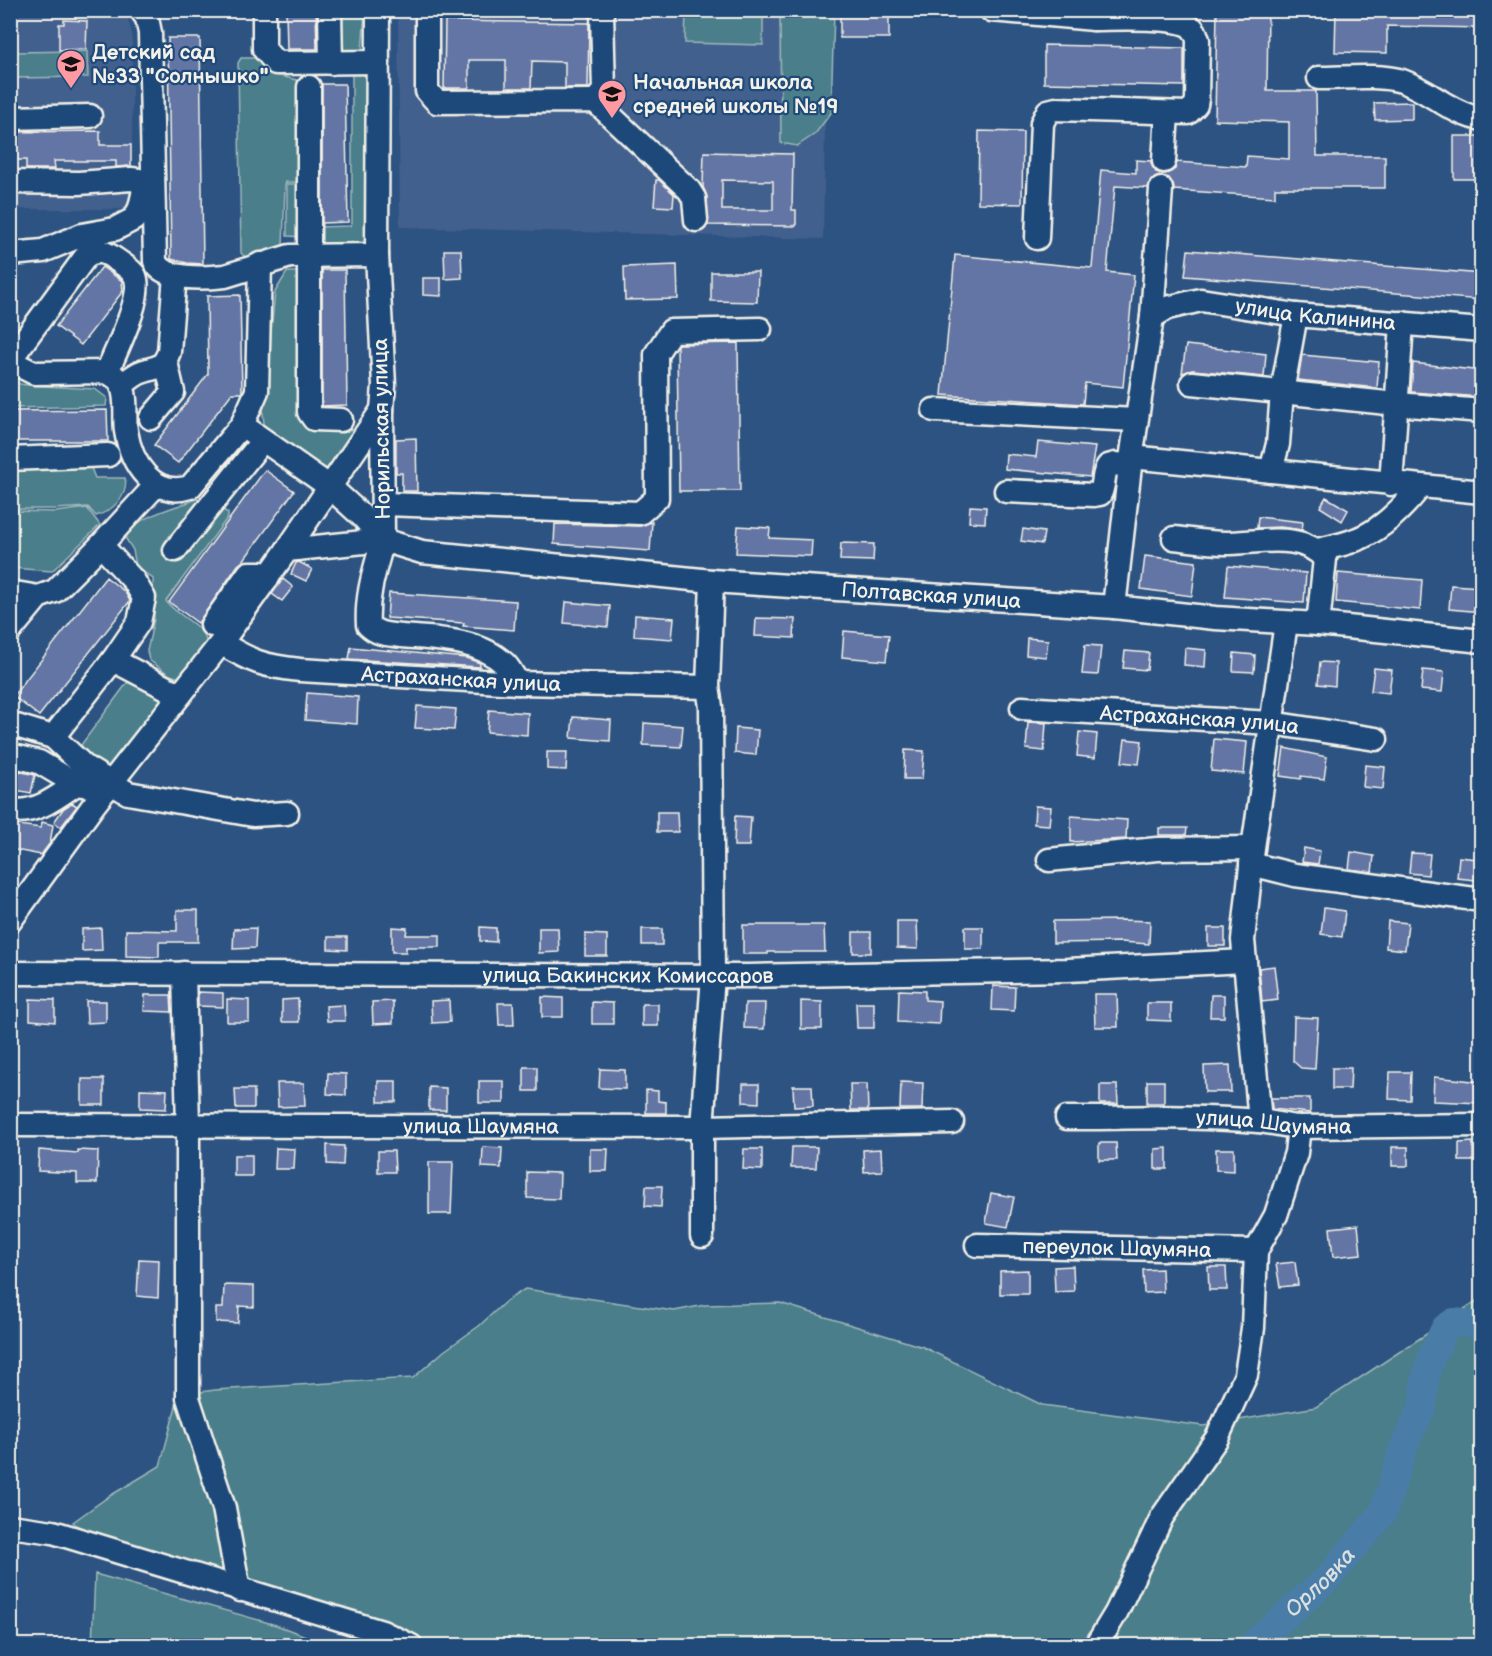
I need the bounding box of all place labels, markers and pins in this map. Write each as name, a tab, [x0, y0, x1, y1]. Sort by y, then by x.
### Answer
place label: Детский сад №33 "Солнышко"	[92, 40, 269, 89]
school or university icon: Детский сад №33 "Солнышко"	[55, 48, 87, 90]
place label: Начальная школа средней школы №19	[633, 70, 839, 119]
school or university icon: Начальная школа средней школы №19	[596, 78, 628, 120]

